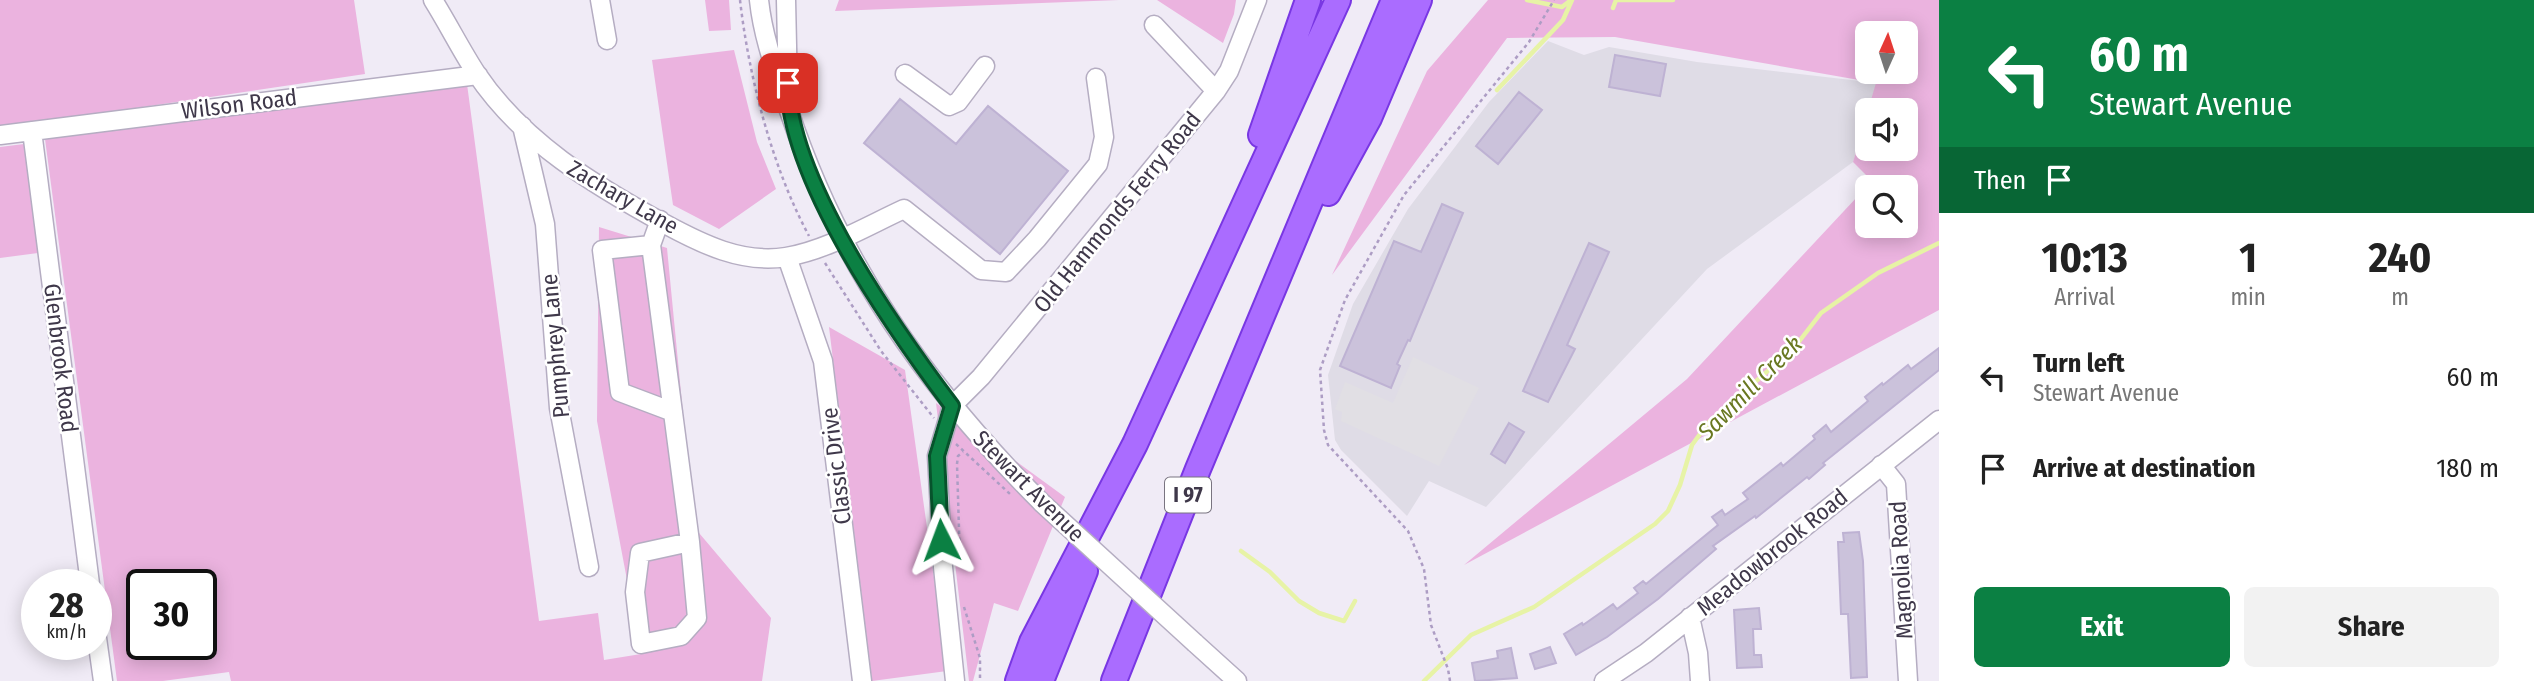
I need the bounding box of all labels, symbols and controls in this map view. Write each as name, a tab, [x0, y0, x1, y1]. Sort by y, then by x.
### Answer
north arrow	[1855, 21, 1918, 84]
map controls	[1855, 21, 1918, 238]
text: 60 m	[2089, 25, 2189, 84]
icon: left	[1974, 28, 2065, 119]
pin	[758, 53, 818, 113]
icon: arrive	[769, 64, 807, 102]
street label: Wilson Road	[180, 83, 298, 125]
text: Stewart Avenue	[2089, 85, 2292, 123]
button: sound	[1855, 98, 1918, 161]
street label: Old Hammonds Ferry Road	[1027, 106, 1207, 318]
street label: Zachary Lane	[563, 154, 683, 240]
icon: arrive	[2040, 161, 2078, 199]
text: Then	[1974, 165, 2026, 196]
button: search	[1855, 175, 1918, 238]
text: 10:13	[2041, 233, 2128, 283]
text: 1	[2239, 233, 2257, 283]
text: 240	[2368, 233, 2432, 283]
street label: Pumphrey Lane	[535, 273, 575, 419]
street label: Glenbrook Road	[38, 282, 84, 434]
text: Arrival	[2054, 283, 2115, 311]
text: min	[2230, 283, 2266, 311]
text: m	[2391, 283, 2409, 311]
water label: Sawmill Creek	[1691, 330, 1808, 447]
text: Turn left	[2033, 348, 2125, 379]
icon: left	[1974, 359, 2012, 397]
text: 60 m	[2446, 362, 2499, 393]
text: Stewart Avenue	[2033, 379, 2179, 407]
street label: Classic Drive	[815, 406, 857, 526]
street label: Stewart Avenue	[967, 424, 1091, 548]
icon: arrive	[1974, 450, 2012, 488]
text: Arrive at destination	[2033, 453, 2256, 484]
text: 180 m	[2436, 453, 2499, 484]
road number: I 97	[1165, 477, 1211, 512]
street label: Meadowbrook Road	[1691, 483, 1853, 621]
street label: Magnolia Road	[1883, 500, 1919, 640]
position arrow	[904, 503, 978, 577]
speed limit sign: 30	[126, 569, 217, 660]
text: 28	[49, 584, 84, 626]
button: Exit	[1974, 587, 2230, 667]
button: Share	[2244, 587, 2499, 667]
text: km/h	[46, 621, 87, 643]

